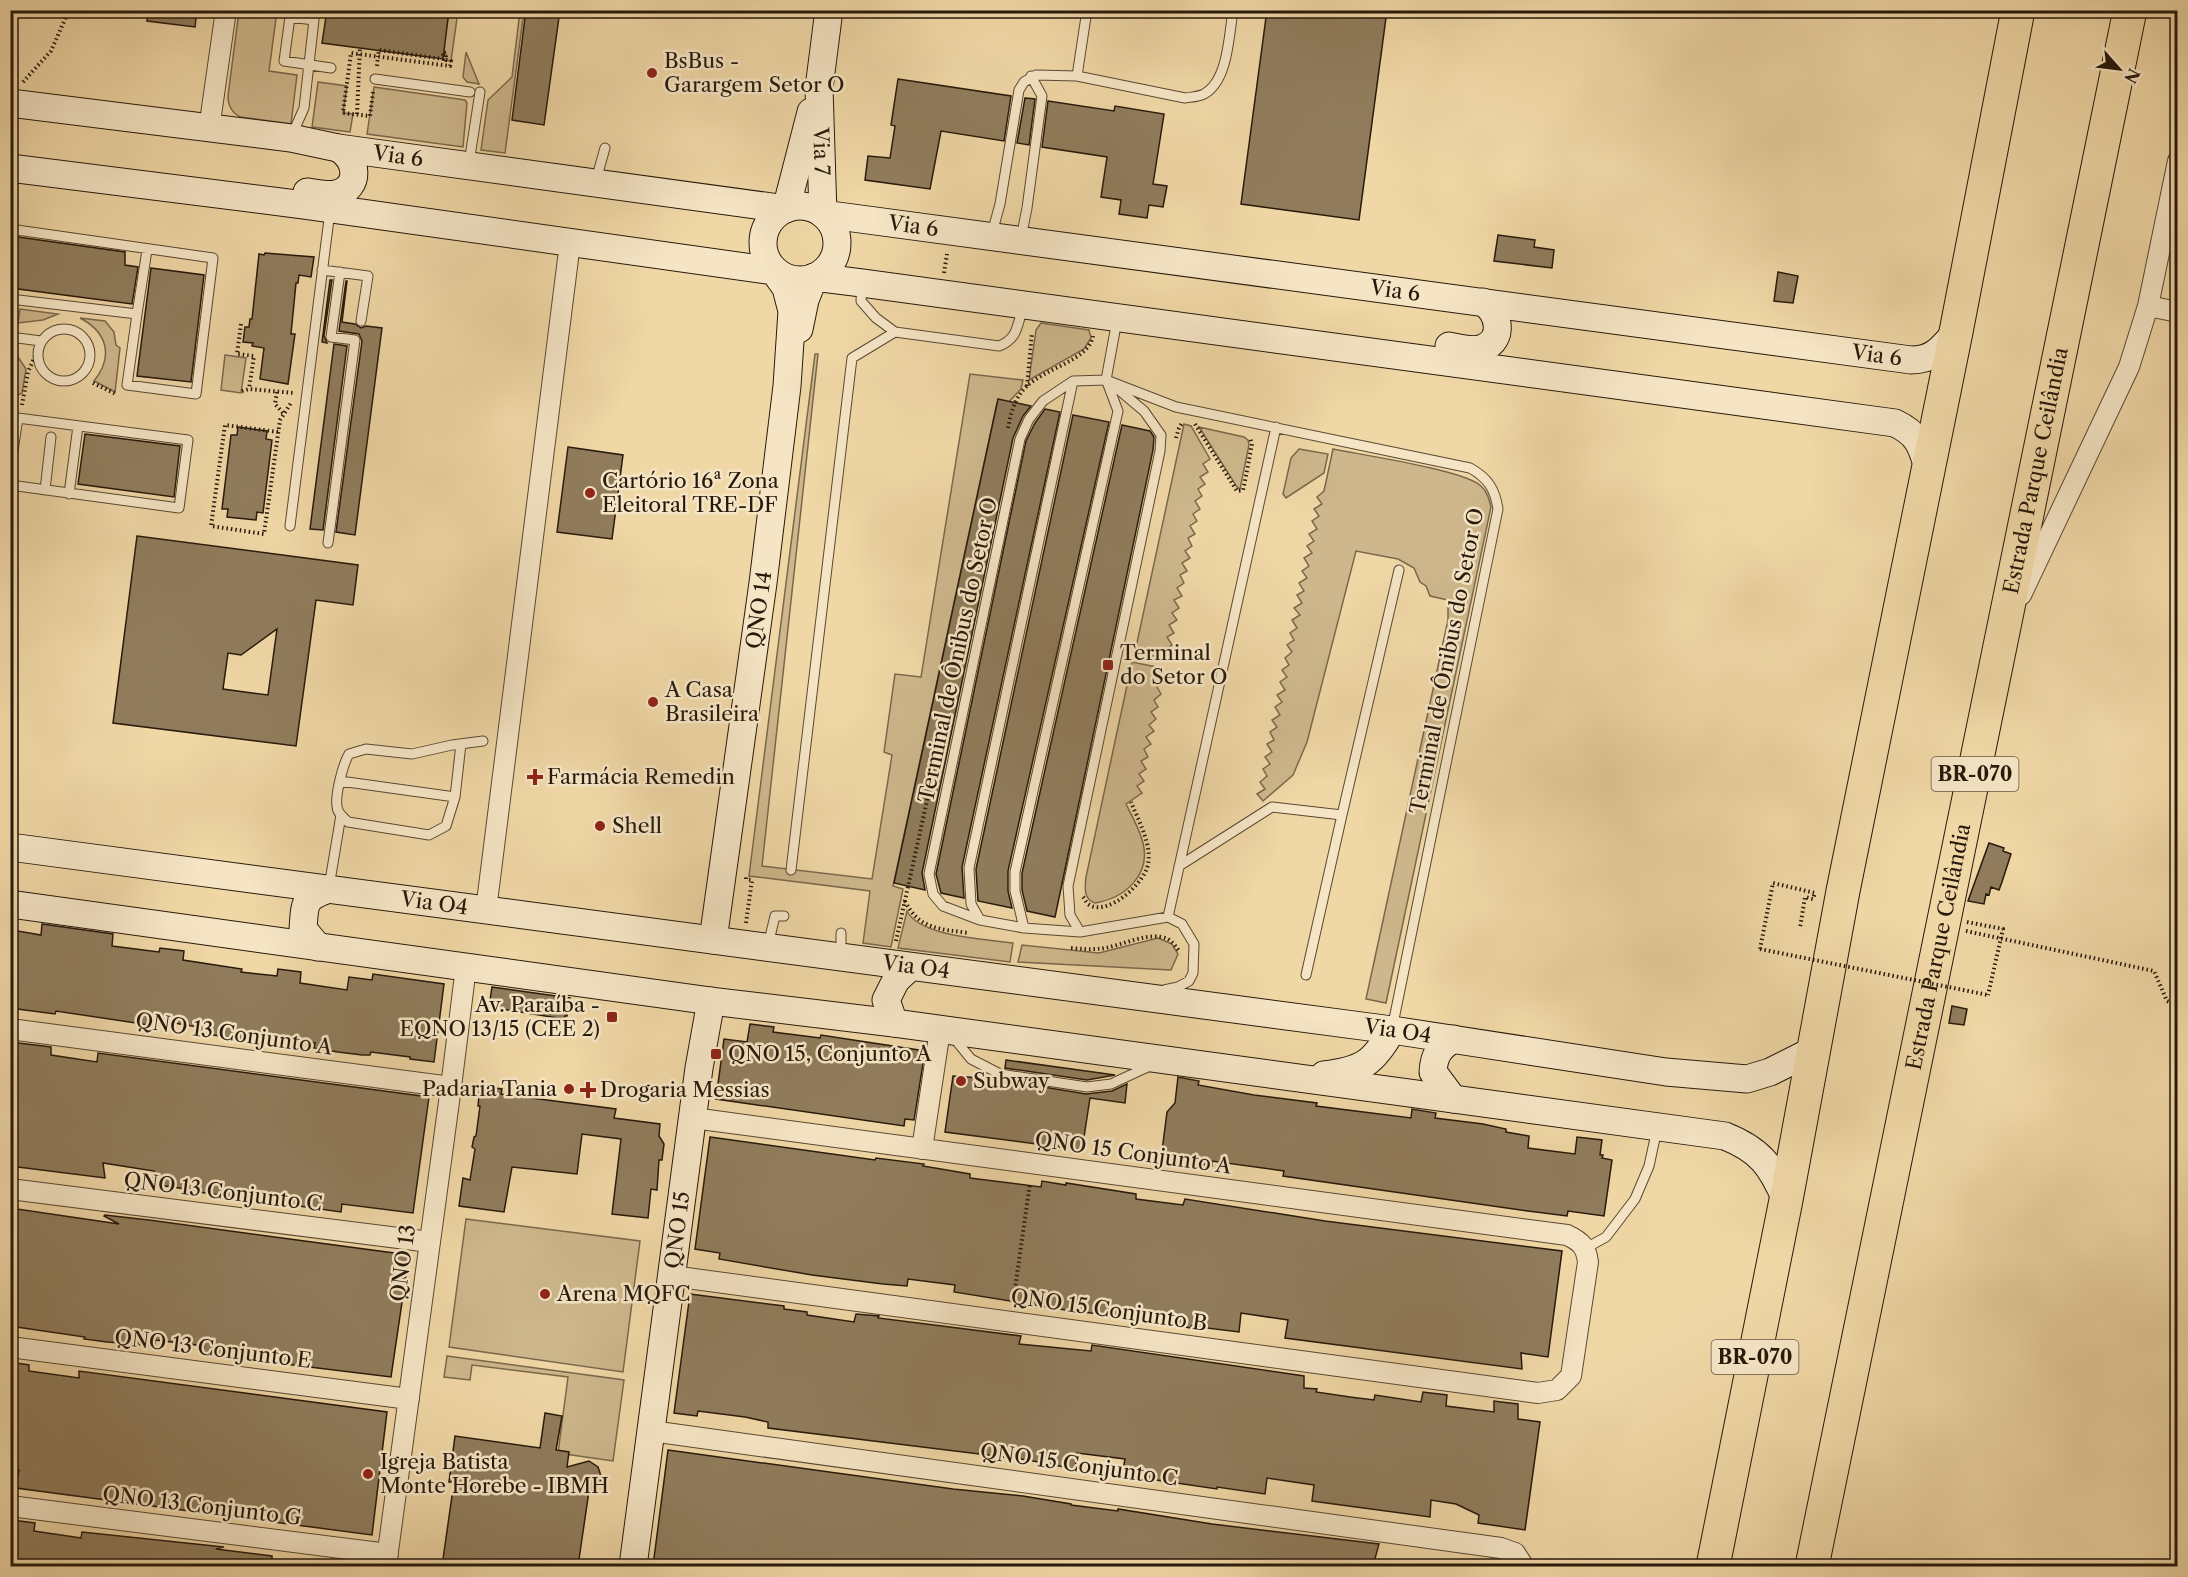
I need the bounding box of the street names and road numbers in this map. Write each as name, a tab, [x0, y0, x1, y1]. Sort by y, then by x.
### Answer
street label: Via 7	[808, 126, 835, 177]
street label: Via 6	[371, 140, 425, 171]
street label: Via 6	[886, 210, 940, 241]
street label: Via 6	[1368, 274, 1422, 306]
street label: Via 6	[1849, 339, 1904, 371]
street label: Estrada Parque Ceilândia	[1998, 344, 2073, 596]
street label: Terminal de Ônibus do Setor O	[913, 495, 1002, 805]
street label: Terminal de Ônibus do Setor O	[1405, 506, 1488, 816]
street label: QNO 14	[741, 569, 776, 651]
road number: BR-070	[1932, 757, 2018, 791]
street label: Estrada Parque Ceilândia	[1901, 820, 1976, 1072]
street label: Via O4	[398, 886, 470, 920]
street label: Via O4	[880, 950, 951, 983]
street label: QNO 13 Conjunto A	[134, 1007, 334, 1060]
street label: Via O4	[1362, 1013, 1433, 1048]
street label: QNO 15 Conjunto A	[1033, 1126, 1233, 1179]
street label: QNO 13 Conjunto C	[122, 1167, 324, 1216]
street label: QNO 15	[660, 1190, 695, 1270]
street label: QNO 13	[385, 1223, 420, 1303]
street label: QNO 15 Conjunto B	[1009, 1283, 1209, 1336]
street label: QNO 13 Conjunto E	[113, 1324, 313, 1373]
road number: BR-070	[1712, 1340, 1798, 1374]
street label: QNO 15 Conjunto C	[978, 1438, 1180, 1491]
street label: QNO 13 Conjunto G	[101, 1481, 303, 1530]

